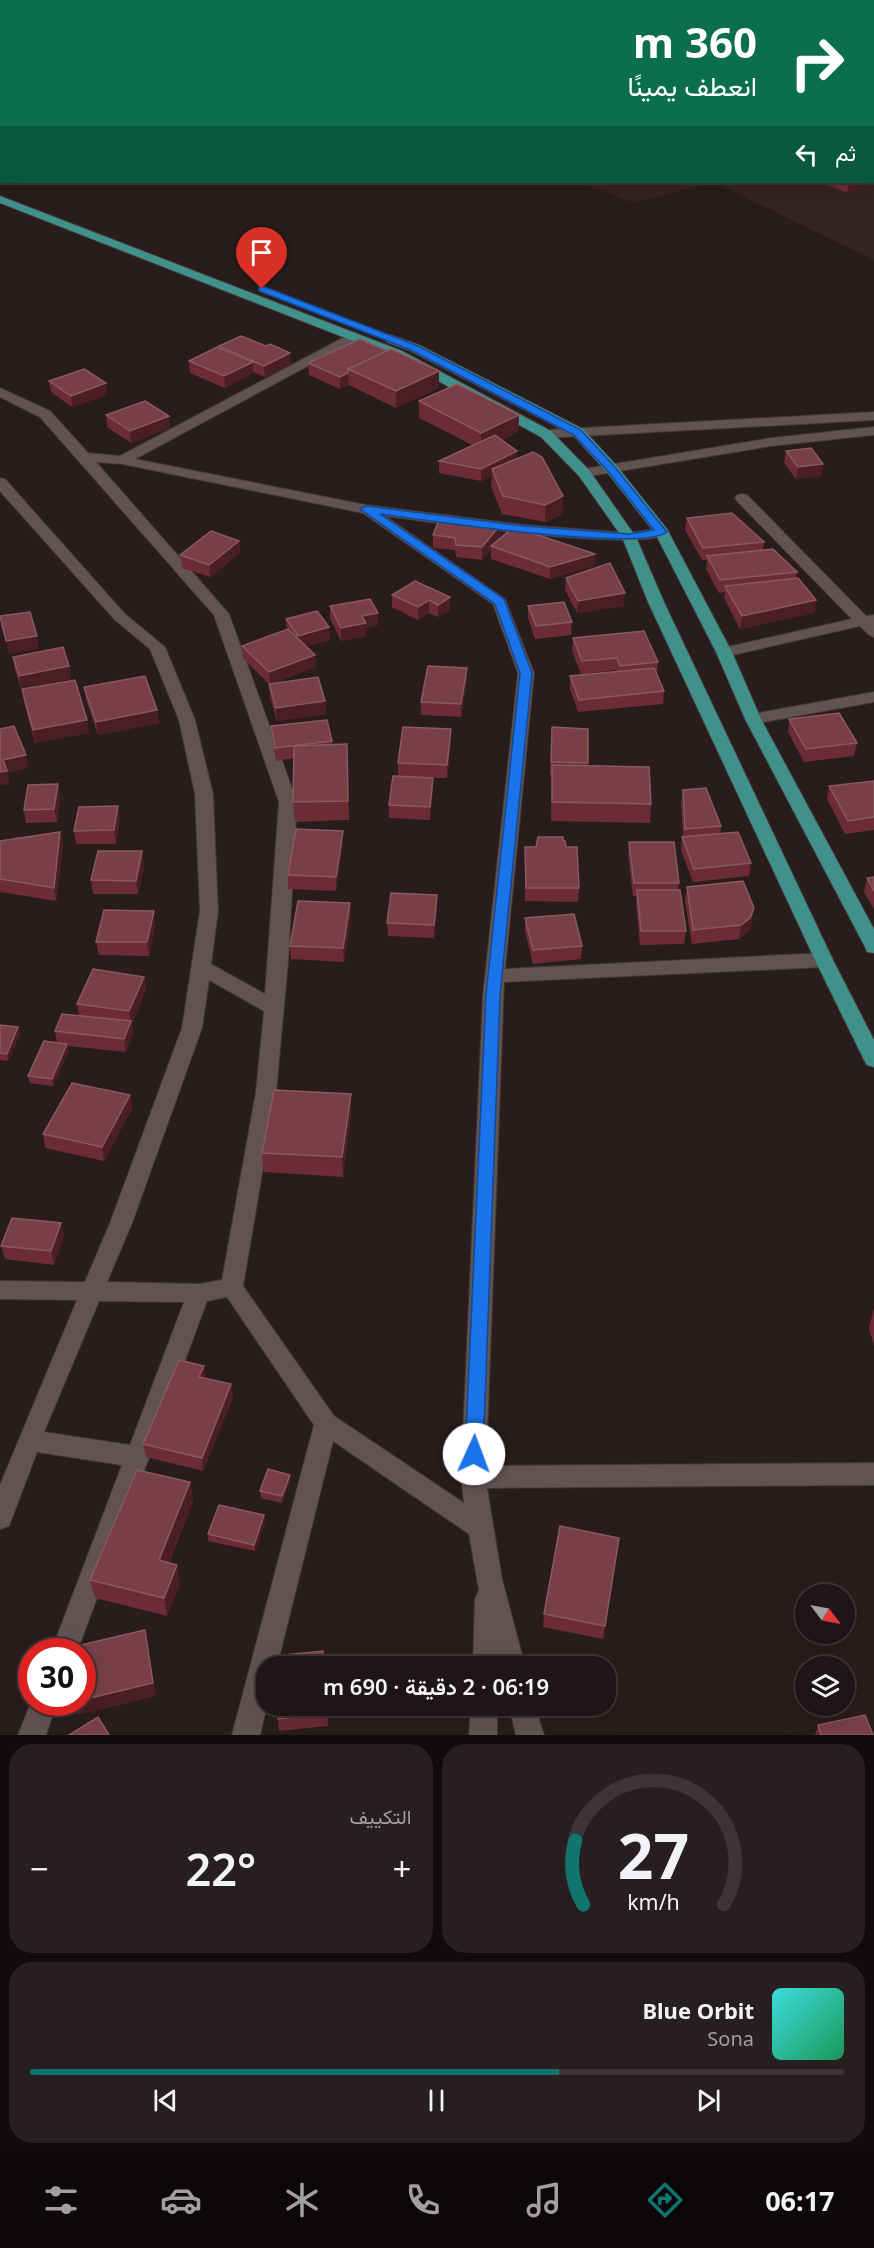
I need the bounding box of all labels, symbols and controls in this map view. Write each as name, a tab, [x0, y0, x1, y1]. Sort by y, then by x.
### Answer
text: 360 m	[633, 13, 757, 70]
icon: right	[778, 24, 856, 102]
text: انعطف يمينًا	[627, 67, 757, 104]
text: ثم	[835, 137, 856, 167]
icon: left	[790, 138, 823, 171]
pin	[236, 227, 287, 289]
icon: arrive	[245, 236, 278, 269]
position arrow	[442, 1422, 506, 1486]
north arrow	[795, 1584, 855, 1644]
map controls	[795, 1584, 855, 1716]
speed limit sign: 30	[18, 1638, 96, 1716]
button: layers	[795, 1656, 855, 1716]
text: 06:19 · 2 دقيقة · 690 m	[323, 1671, 549, 1701]
text: التكييف	[349, 1803, 412, 1830]
text: 27	[618, 1812, 689, 1897]
text: 22°	[185, 1838, 256, 1899]
text: −	[30, 1846, 49, 1891]
text: +	[393, 1846, 412, 1891]
text: km/h	[627, 1888, 680, 1917]
text: Blue Orbit	[642, 1995, 754, 2025]
text: Sona	[707, 2025, 754, 2052]
icon: previous	[149, 2084, 182, 2117]
icon: pause	[420, 2084, 453, 2117]
icon: next	[692, 2084, 725, 2117]
icon: filters	[40, 2179, 82, 2221]
icon: car	[160, 2179, 202, 2221]
icon: climate	[281, 2179, 323, 2221]
icon: phone	[402, 2179, 444, 2221]
icon: music	[523, 2179, 565, 2221]
icon: directions	[644, 2179, 686, 2221]
text: 06:17	[765, 2182, 835, 2219]

